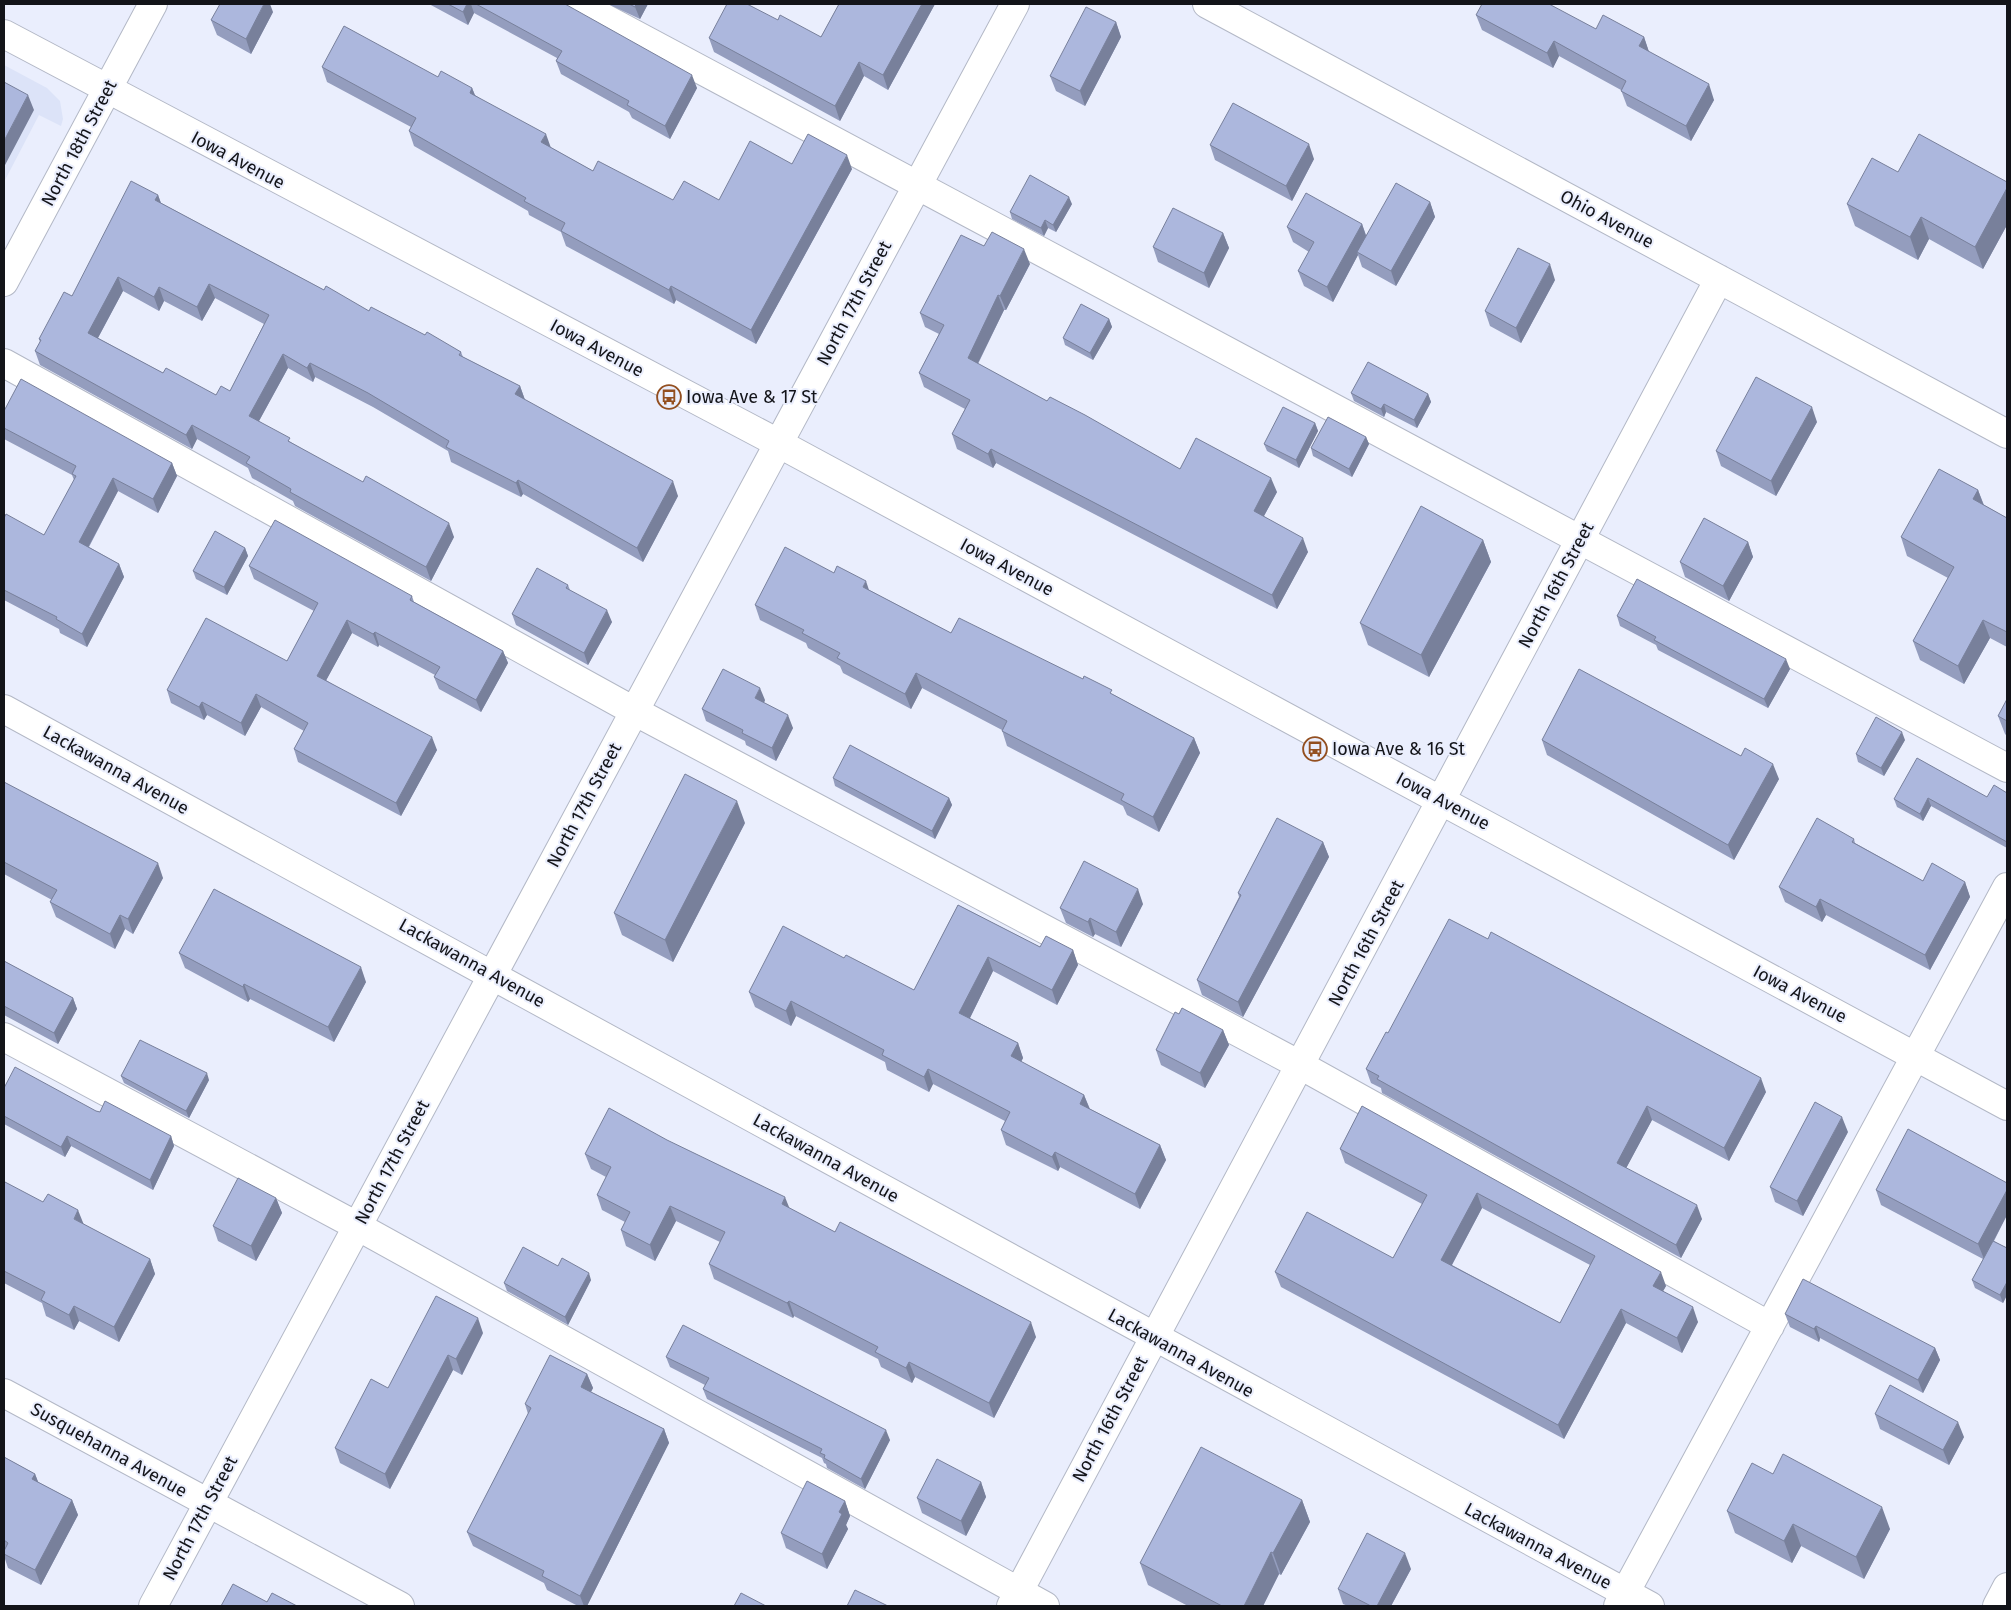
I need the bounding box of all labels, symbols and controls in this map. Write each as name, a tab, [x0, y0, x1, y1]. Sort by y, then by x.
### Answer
street label: North 18th Street	[36, 76, 122, 210]
street label: Iowa Avenue	[187, 126, 289, 194]
street label: Ohio Avenue	[1556, 185, 1658, 253]
street label: North 17th Street	[812, 236, 896, 369]
street label: Iowa Avenue	[546, 314, 648, 382]
bus stop icon: Iowa Ave & 17 St	[656, 384, 682, 410]
place label: Iowa Ave & 17 St	[686, 386, 818, 408]
street label: North 16th Street	[1514, 518, 1599, 652]
street label: Iowa Avenue	[956, 533, 1058, 601]
street label: Lackawanna Avenue	[39, 721, 193, 819]
bus stop icon: Iowa Ave & 16 St	[1302, 736, 1328, 762]
street label: North 17th Street	[542, 738, 626, 871]
place label: Iowa Ave & 16 St	[1332, 738, 1466, 760]
street label: Iowa Avenue	[1392, 767, 1494, 835]
street label: North 16th Street	[1324, 876, 1409, 1010]
street label: Lackawanna Avenue	[395, 914, 549, 1012]
street label: Iowa Avenue	[1749, 960, 1851, 1028]
street label: North 17th Street	[350, 1095, 434, 1228]
street label: Lackawanna Avenue	[749, 1109, 903, 1207]
street label: Lackawanna Avenue	[1104, 1304, 1258, 1402]
street label: North 16th Street	[1068, 1352, 1153, 1486]
street label: Susquehanna Avenue	[27, 1398, 191, 1502]
street label: North 17th Street	[158, 1451, 242, 1584]
street label: Lackawanna Avenue	[1461, 1498, 1615, 1594]

